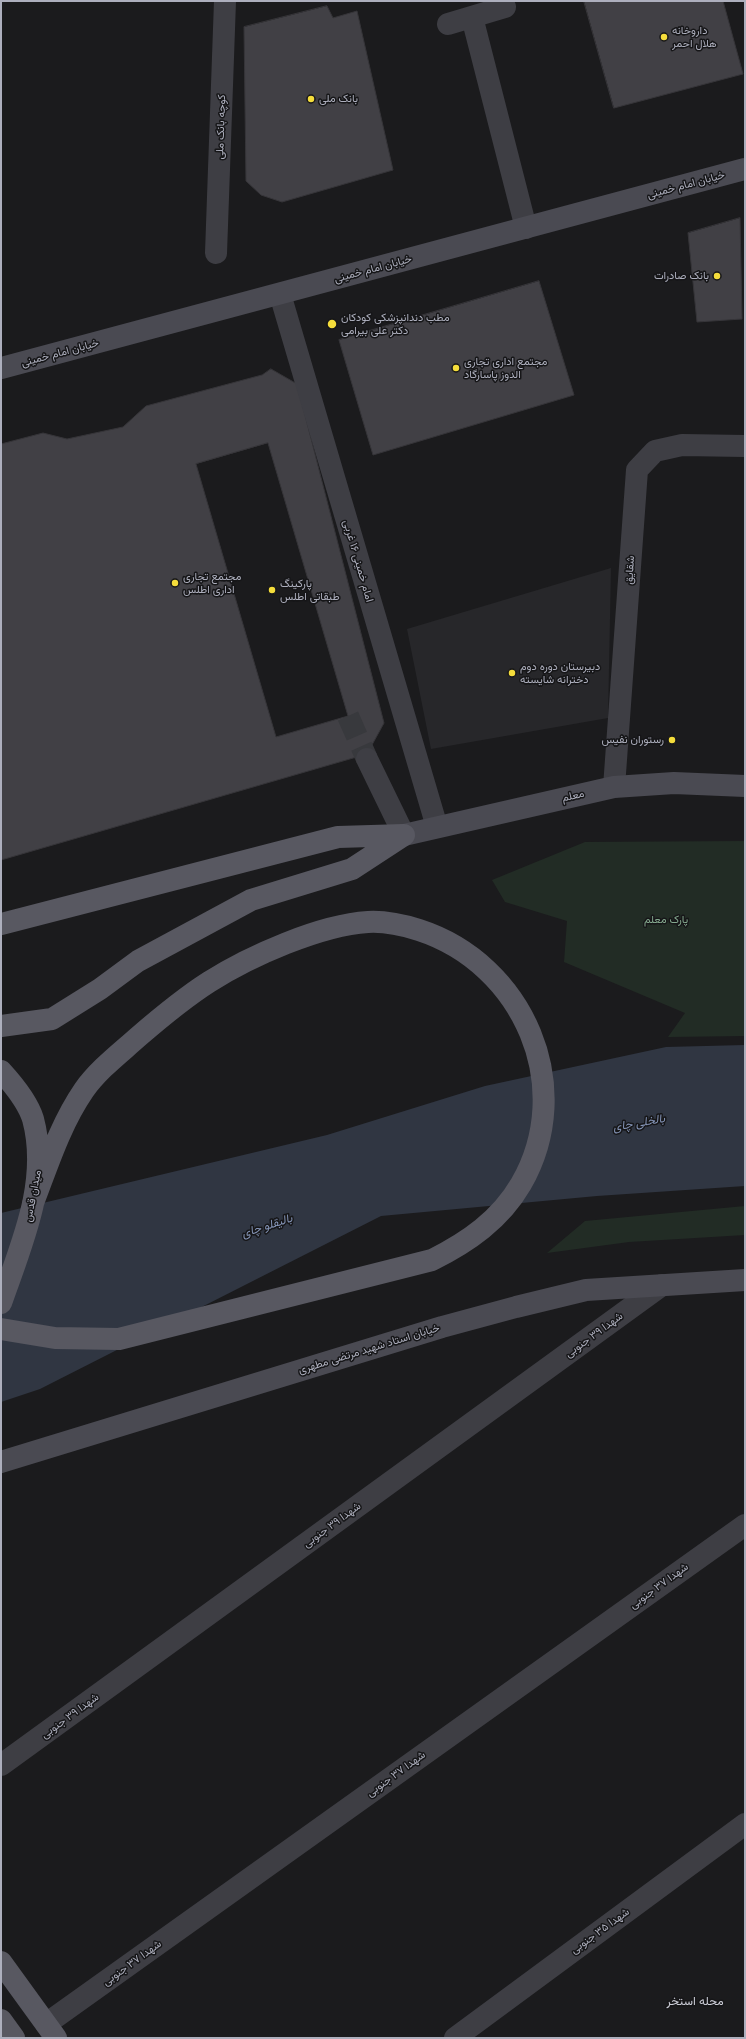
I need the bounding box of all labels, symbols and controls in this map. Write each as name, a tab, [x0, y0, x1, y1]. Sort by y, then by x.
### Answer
place label: داروخانه هلال احمر	[672, 24, 717, 50]
marker: داروخانه هلال احمر	[659, 32, 669, 42]
place label: بانک ملی	[319, 92, 358, 106]
street label: کوچه بانک ملی	[213, 94, 229, 160]
marker: بانک ملی	[306, 94, 316, 104]
street label: خیابان امام خمینی	[646, 168, 726, 202]
street label: خیابان امام خمینی	[333, 252, 413, 286]
place label: بانک صادرات	[654, 269, 709, 283]
marker: بانک صادرات	[712, 271, 722, 281]
place label: مطب دندانپزشکی کودکان دکتر علی بیرامی	[341, 311, 450, 337]
marker: مطب دندانپزشکی کودکان دکتر علی بیرامی	[326, 318, 338, 330]
street label: خیابان امام خمینی	[20, 336, 100, 370]
place label: مجتمع اداری تجاری الدوز پاسارگاد	[464, 355, 547, 381]
marker: مجتمع اداری تجاری الدوز پاسارگاد	[451, 363, 461, 373]
street label: امام خمینی ۱۶ غربی	[340, 518, 376, 604]
street label: شقایق	[622, 555, 638, 585]
place label: مجتمع تجاری اداری اطلس	[183, 570, 241, 596]
place label: پارکینگ طبقاتی اطلس	[280, 577, 340, 603]
marker: مجتمع تجاری اداری اطلس	[170, 578, 180, 588]
marker: پارکینگ طبقاتی اطلس	[267, 585, 277, 595]
place label: دبیرستان دوره دوم دخترانه شایسته	[520, 660, 600, 686]
marker: دبیرستان دوره دوم دخترانه شایسته	[507, 668, 517, 678]
place label: رستوران نفیس	[601, 733, 664, 747]
marker: رستوران نفیس	[667, 735, 677, 745]
street label: معلم	[560, 787, 586, 805]
park label: پارک معلم	[644, 913, 688, 927]
water label: بالخلی چای	[612, 1111, 666, 1135]
street label: میدان قدس	[22, 1169, 44, 1223]
water label: بالیقلو چای	[240, 1211, 294, 1241]
street label: شهدا ۳۹ جنوبی	[562, 1310, 626, 1360]
street label: خیابان استاد شهید مرتضی مطهری	[297, 1321, 441, 1377]
street label: شهدا ۳۹ جنوبی	[300, 1500, 364, 1550]
street label: شهدا ۳۷ جنوبی	[627, 1560, 691, 1612]
street label: شهدا ۳۹ جنوبی	[38, 1691, 102, 1741]
street label: شهدا ۳۷ جنوبی	[364, 1748, 428, 1800]
street label: شهدا ۳۵ جنوبی	[568, 1905, 632, 1957]
street label: شهدا ۳۷ جنوبی	[100, 1937, 164, 1989]
district label: محله استخر	[666, 1995, 724, 2009]

